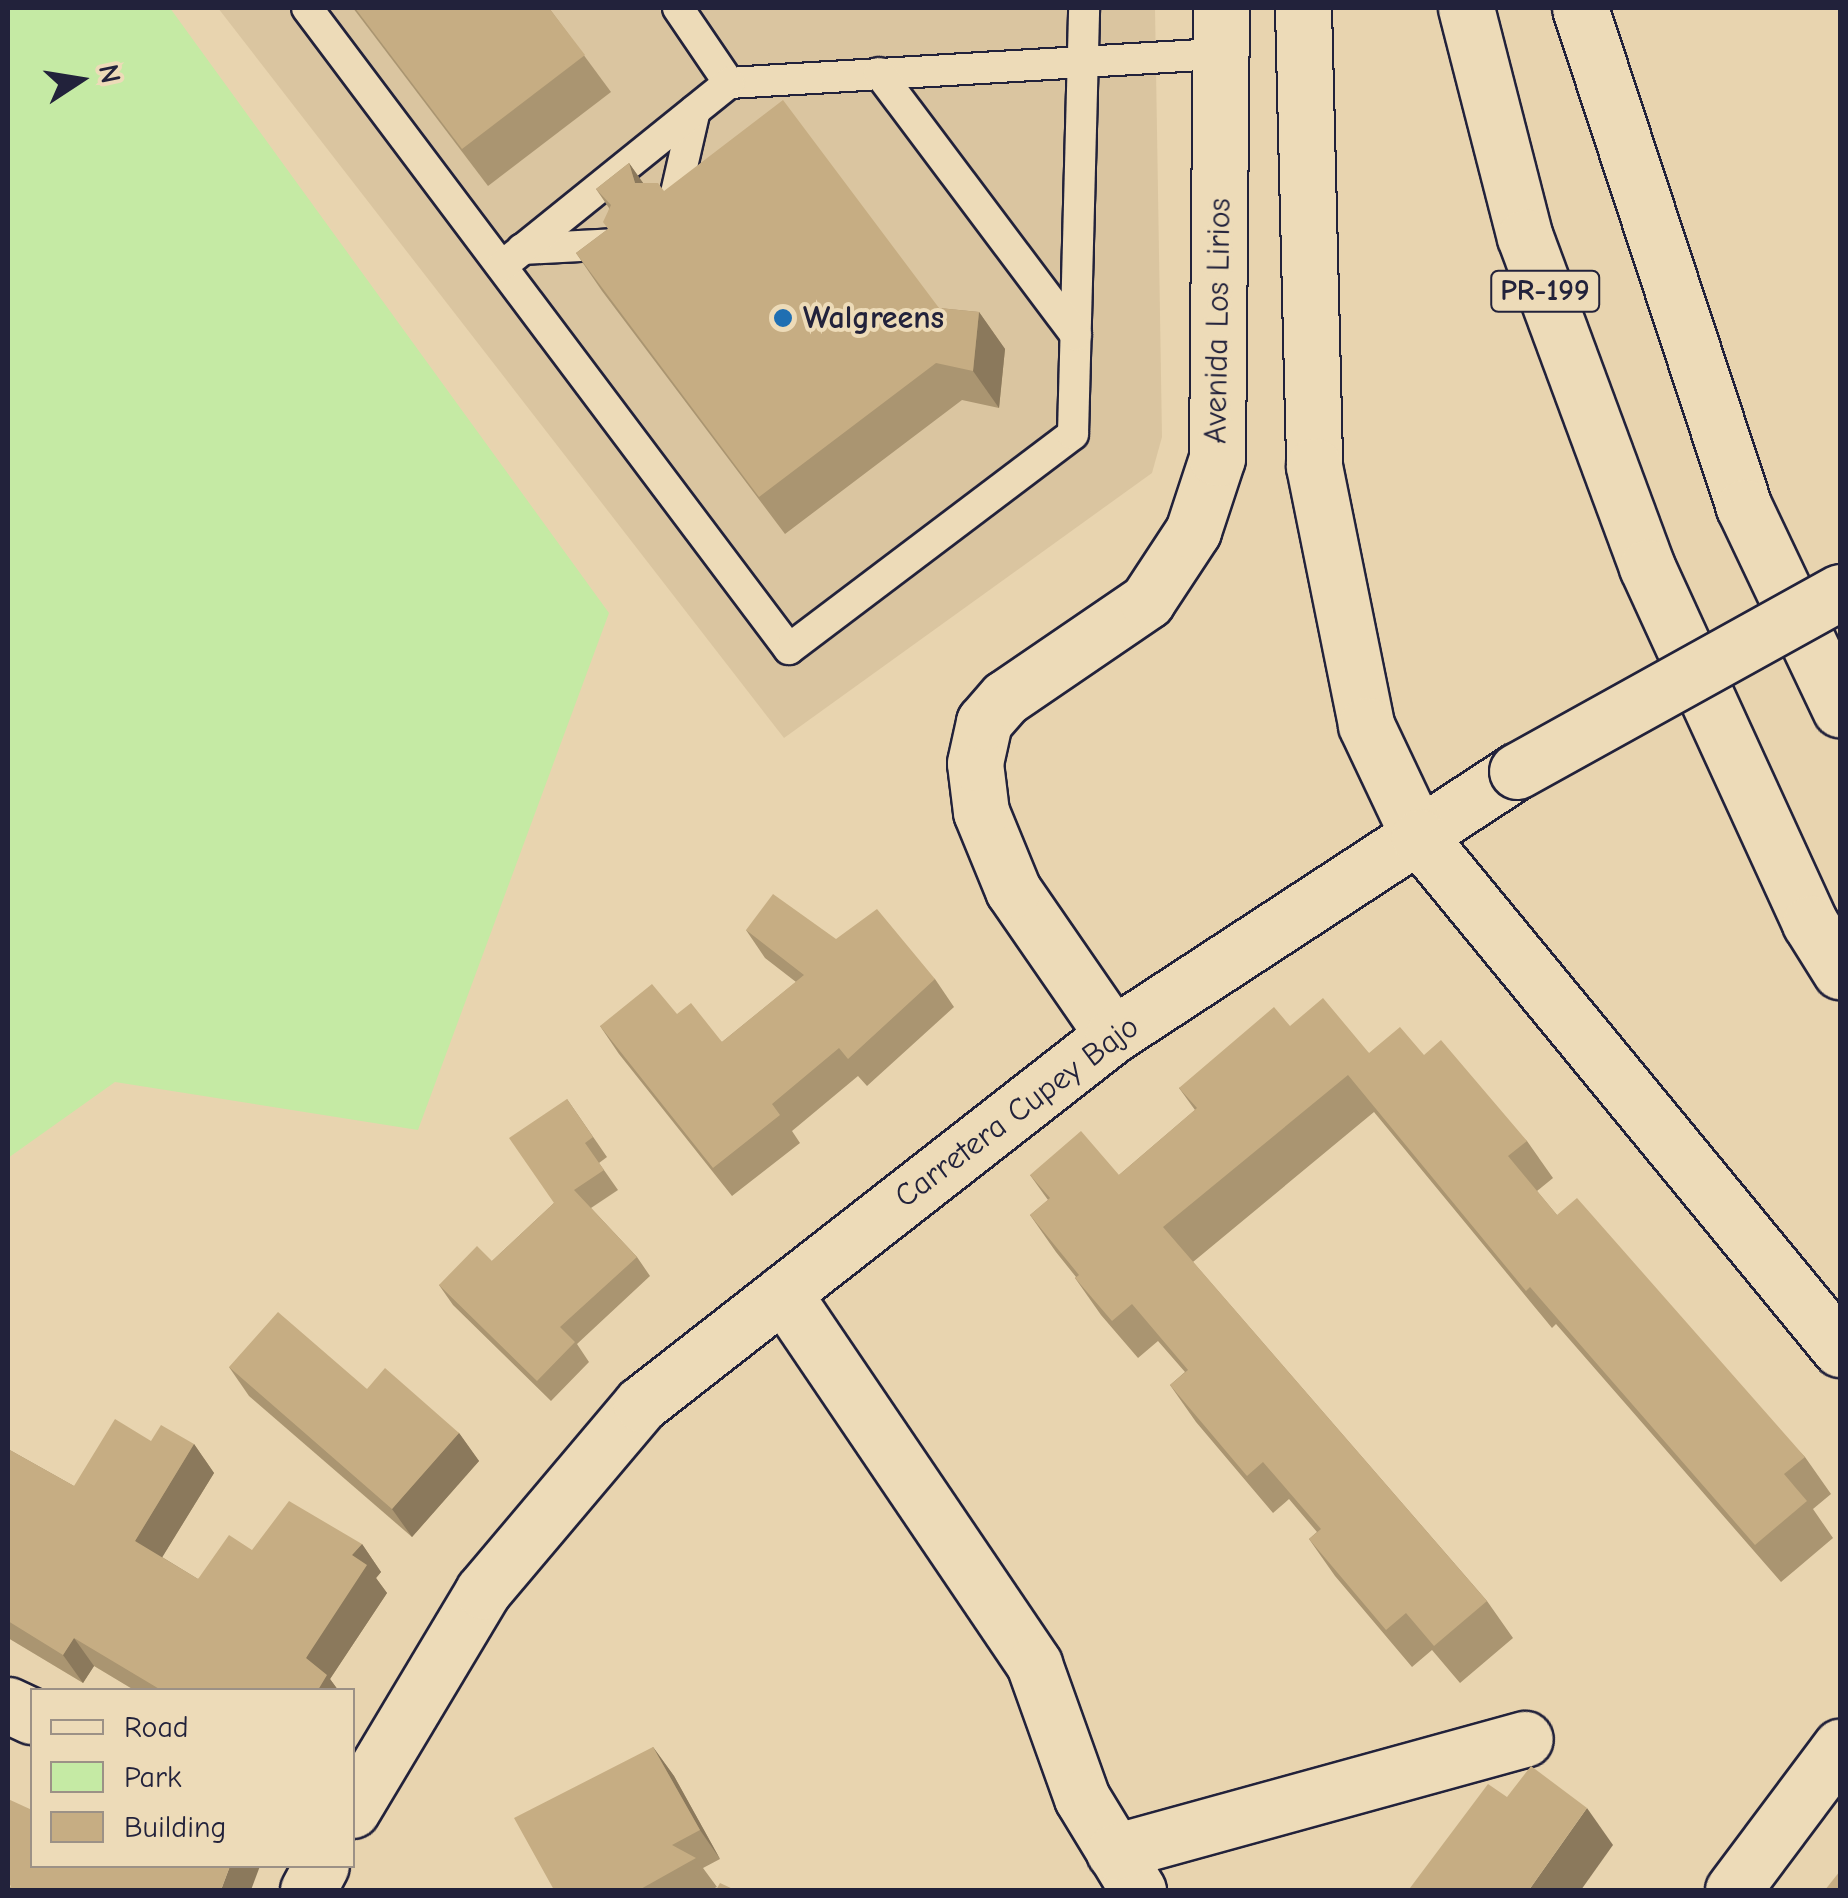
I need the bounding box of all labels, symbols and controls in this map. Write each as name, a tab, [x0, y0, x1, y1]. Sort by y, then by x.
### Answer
north arrow	[30, 30, 130, 130]
text: N	[92, 61, 127, 86]
street label: Avenida Los Lirios	[1197, 198, 1239, 444]
road number: PR-199	[1490, 266, 1600, 316]
place label: Walgreens	[803, 299, 944, 337]
marker: Walgreens	[772, 307, 794, 329]
street label: Carretera Cupey Bajo	[887, 1008, 1147, 1216]
legend	[30, 1688, 355, 1868]
text: Road	[124, 1710, 189, 1745]
text: Park	[124, 1760, 181, 1795]
text: Building	[124, 1810, 227, 1845]

